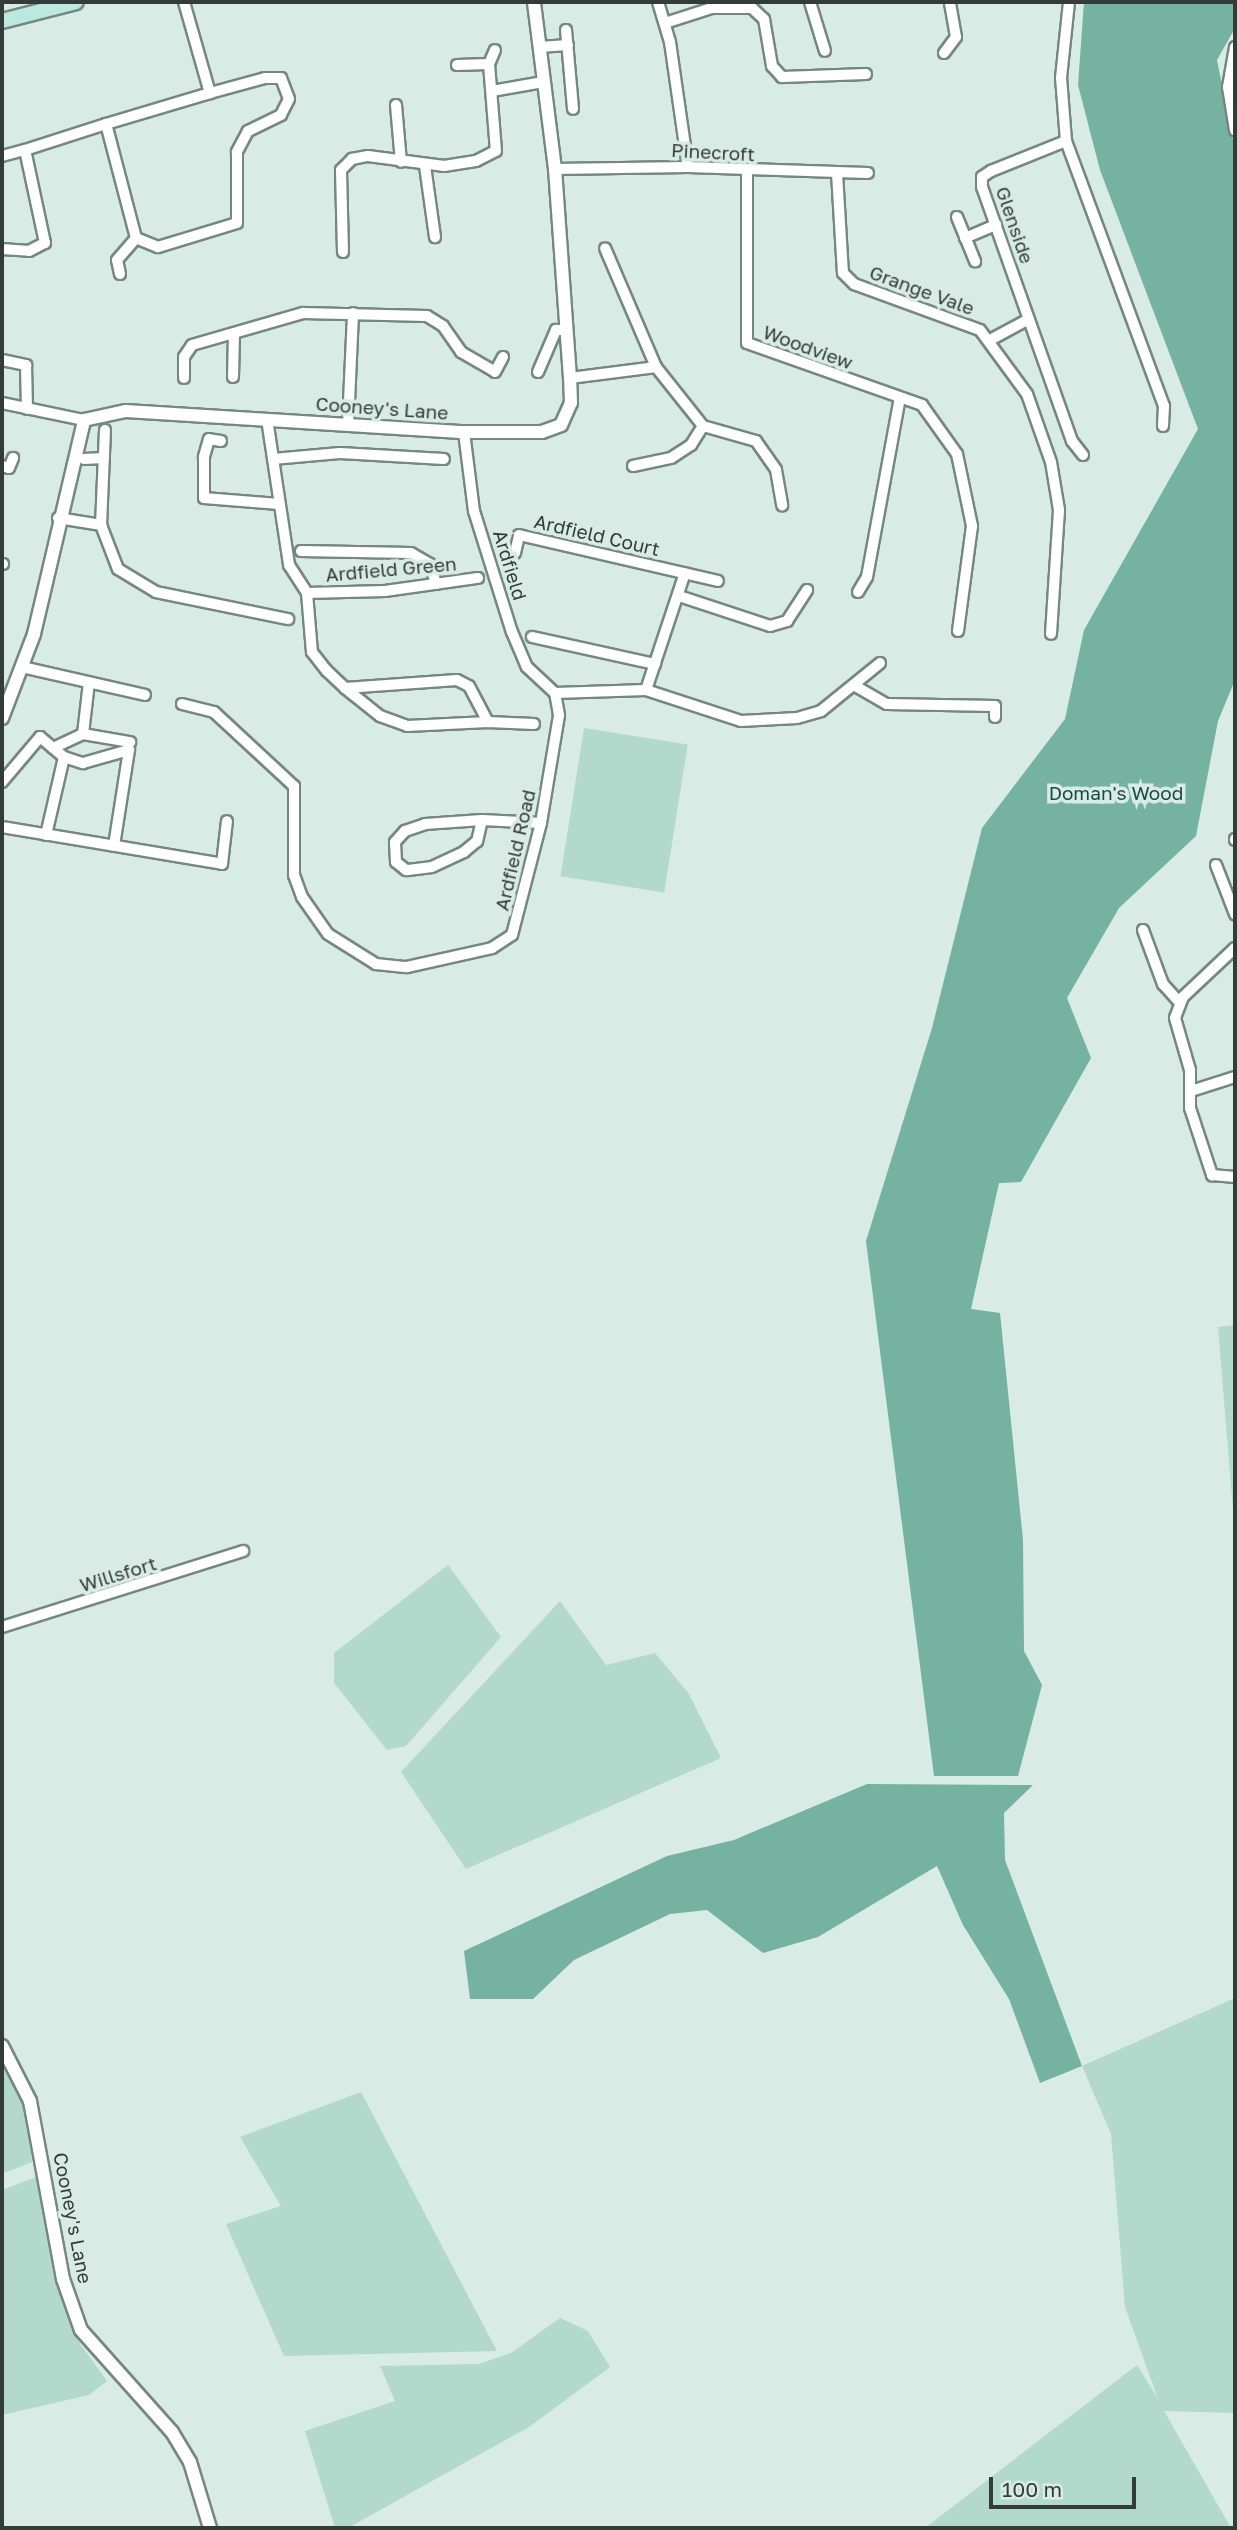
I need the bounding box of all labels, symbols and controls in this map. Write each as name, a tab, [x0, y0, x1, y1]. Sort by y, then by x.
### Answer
street label: Pinecroft	[671, 138, 755, 166]
street label: Glenside	[991, 184, 1039, 266]
street label: Grange Vale	[867, 261, 977, 319]
street label: Woodview	[760, 320, 856, 374]
street label: Cooney's Lane	[315, 392, 449, 424]
street label: Ardfield Court	[532, 509, 662, 561]
street label: Ardfield	[489, 527, 531, 603]
street label: Ardfield Green	[325, 552, 457, 586]
park label: Doman's Wood	[1049, 782, 1183, 804]
street label: Ardfield Road	[490, 787, 540, 913]
street label: Willsfort	[77, 1552, 159, 1596]
street label: Cooney's Lane	[49, 2151, 97, 2285]
scale bar	[992, 2464, 1139, 2508]
text: 100 m	[1002, 2476, 1062, 2502]

